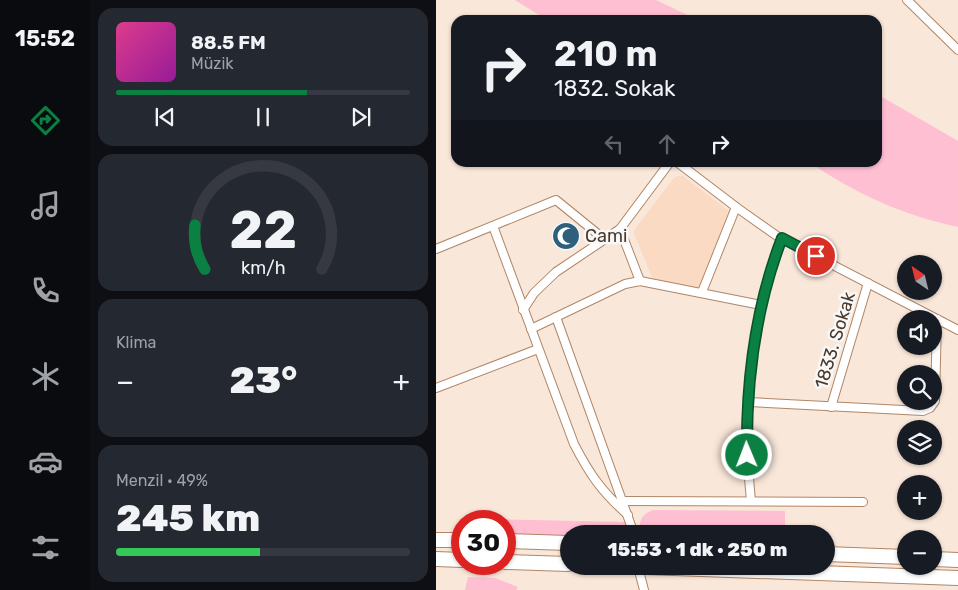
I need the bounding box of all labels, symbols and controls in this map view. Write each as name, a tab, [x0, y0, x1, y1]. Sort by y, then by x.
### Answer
text: 15:52	[15, 25, 75, 52]
text: 88.5 FM	[191, 31, 266, 54]
text: 210 m	[554, 33, 657, 75]
icon: right	[471, 35, 536, 100]
text: Müzik	[191, 54, 234, 73]
text: 1832. Sokak	[554, 75, 675, 102]
icon: directions	[28, 103, 63, 138]
icon: previous	[151, 103, 179, 131]
icon: pause	[249, 103, 277, 131]
icon: next	[347, 103, 375, 131]
icon: left	[600, 130, 628, 158]
icon: ahead	[653, 130, 681, 158]
icon: right	[706, 130, 734, 158]
icon: music	[28, 188, 63, 223]
text: 22	[229, 199, 297, 261]
mosque icon: Cami	[551, 221, 581, 251]
place label: Cami	[585, 225, 627, 247]
pin	[795, 235, 837, 277]
icon: arrive	[802, 242, 830, 270]
north arrow	[897, 255, 942, 300]
map controls	[897, 255, 942, 575]
text: km/h	[241, 257, 285, 278]
icon: phone	[28, 273, 63, 308]
street label: 1833. Sokak	[810, 288, 860, 391]
button: sound	[897, 310, 942, 355]
text: Klima	[116, 333, 156, 352]
text: 23°	[230, 357, 297, 403]
icon: climate	[28, 359, 63, 394]
text: −	[116, 365, 134, 398]
text: +	[393, 365, 410, 398]
button: search	[897, 365, 942, 410]
button: layers	[897, 420, 942, 465]
position arrow	[720, 428, 772, 480]
icon: car	[28, 444, 63, 479]
text: Menzil · 49%	[116, 471, 208, 490]
button: +	[897, 475, 942, 520]
text: 245 km	[116, 495, 260, 541]
speed limit sign: 30	[451, 510, 516, 575]
icon: filters	[28, 530, 63, 565]
button: −	[897, 530, 942, 575]
text: 15:53 · 1 dk · 250 m	[608, 538, 787, 561]

